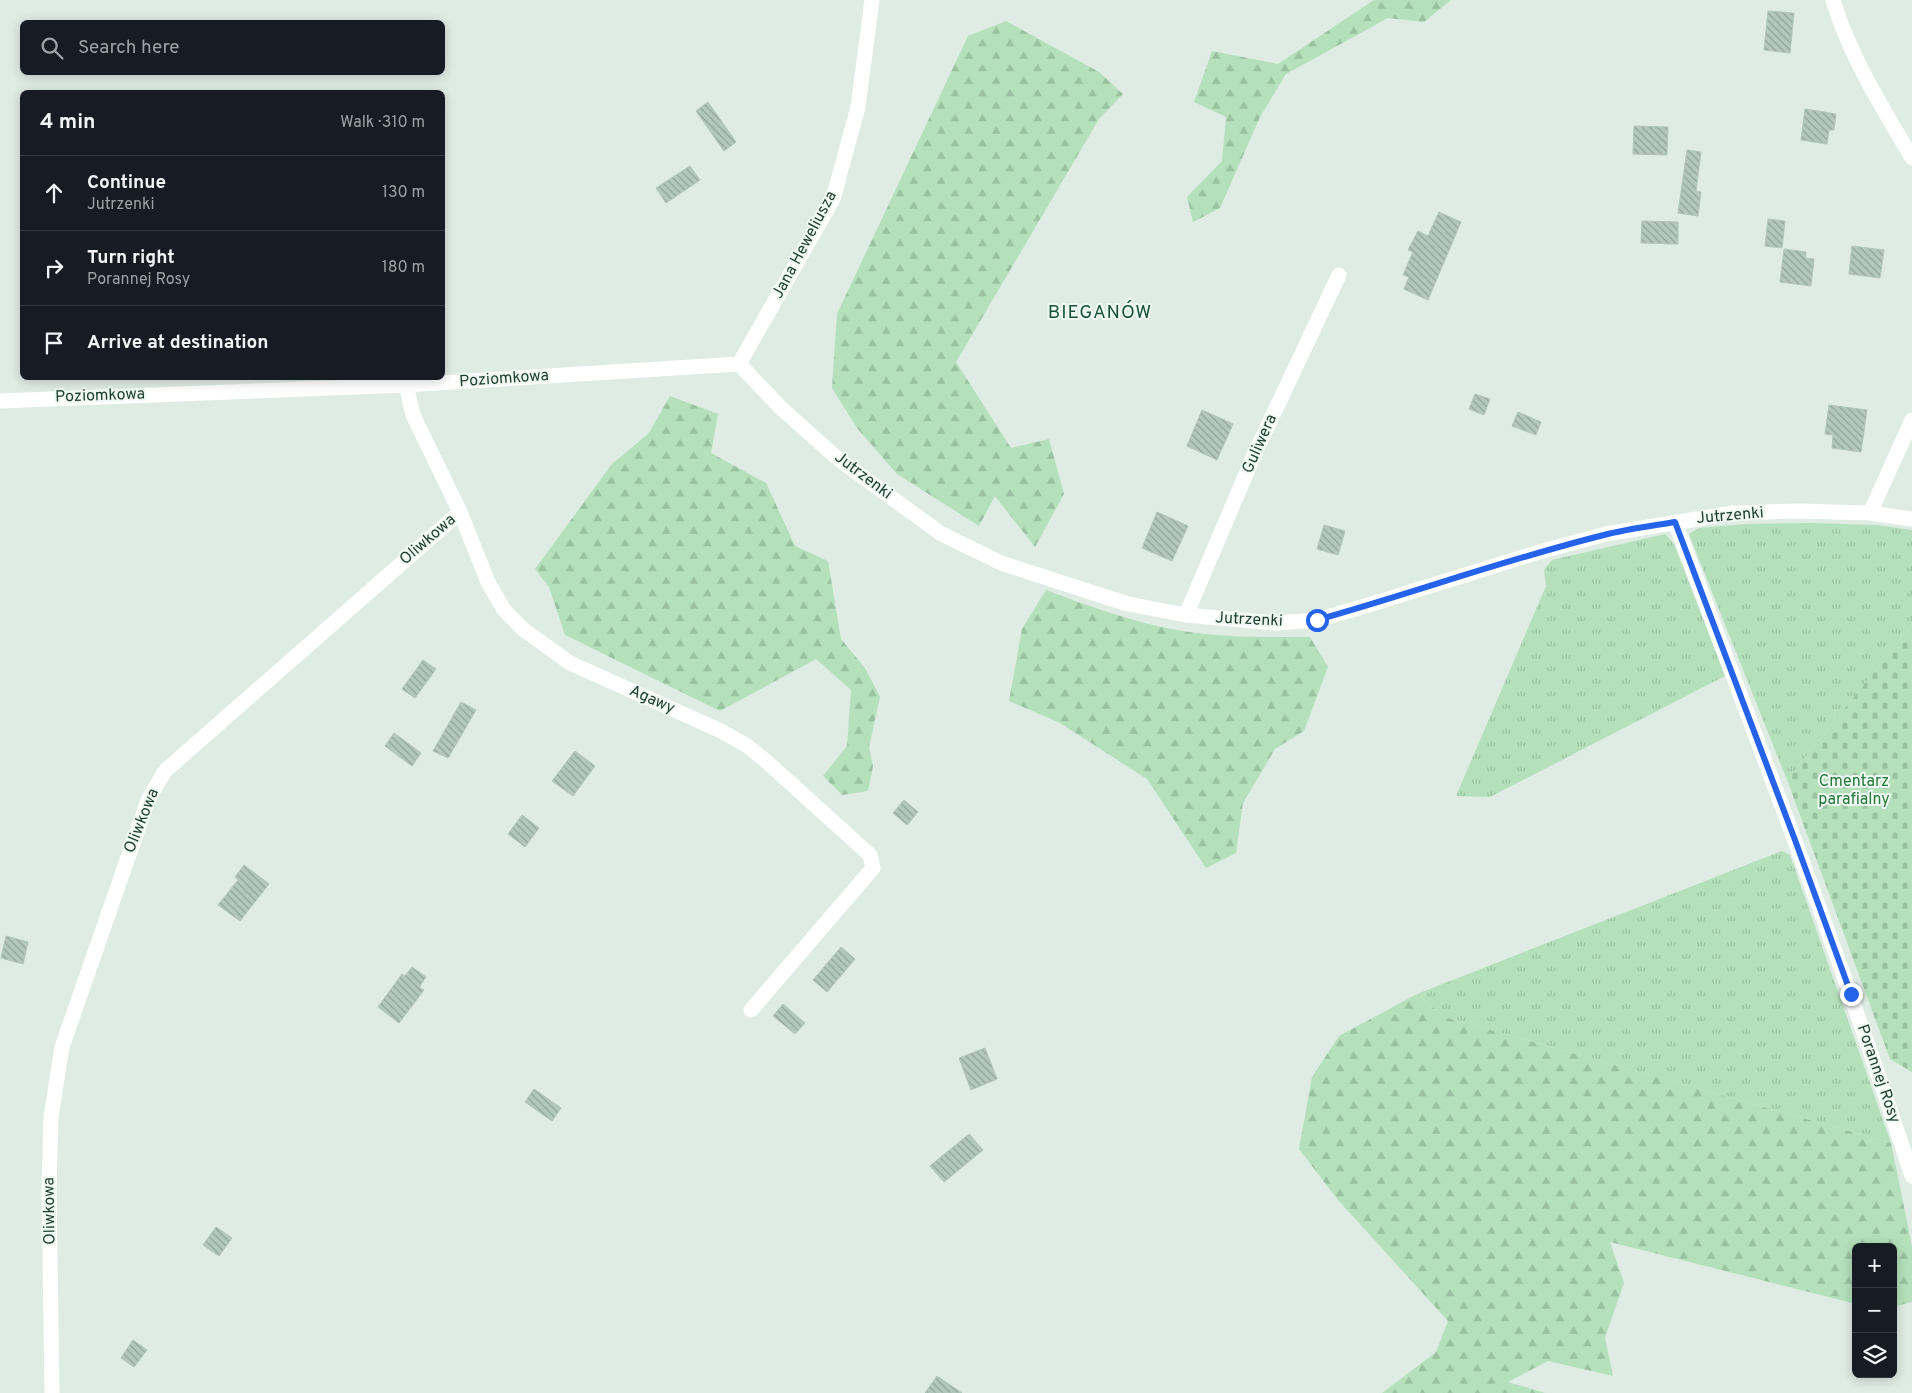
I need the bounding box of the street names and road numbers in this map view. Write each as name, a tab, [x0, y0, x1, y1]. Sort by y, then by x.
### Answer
street label: Jana Heweliusza	[768, 188, 842, 302]
street label: Poziomkowa	[458, 366, 550, 392]
street label: Poziomkowa	[55, 384, 145, 408]
street label: Guliwera	[1238, 411, 1282, 477]
street label: Jutrzenki	[830, 448, 896, 504]
street label: Jutrzenki	[1696, 503, 1764, 529]
street label: Oliwkowa	[396, 510, 460, 570]
street label: Jutrzenki	[1215, 608, 1283, 632]
street label: Agawy	[626, 681, 678, 719]
street label: Oliwkowa	[120, 786, 164, 856]
street label: Porannej Rosy	[1852, 1022, 1904, 1126]
street label: Oliwkowa	[39, 1177, 61, 1245]

